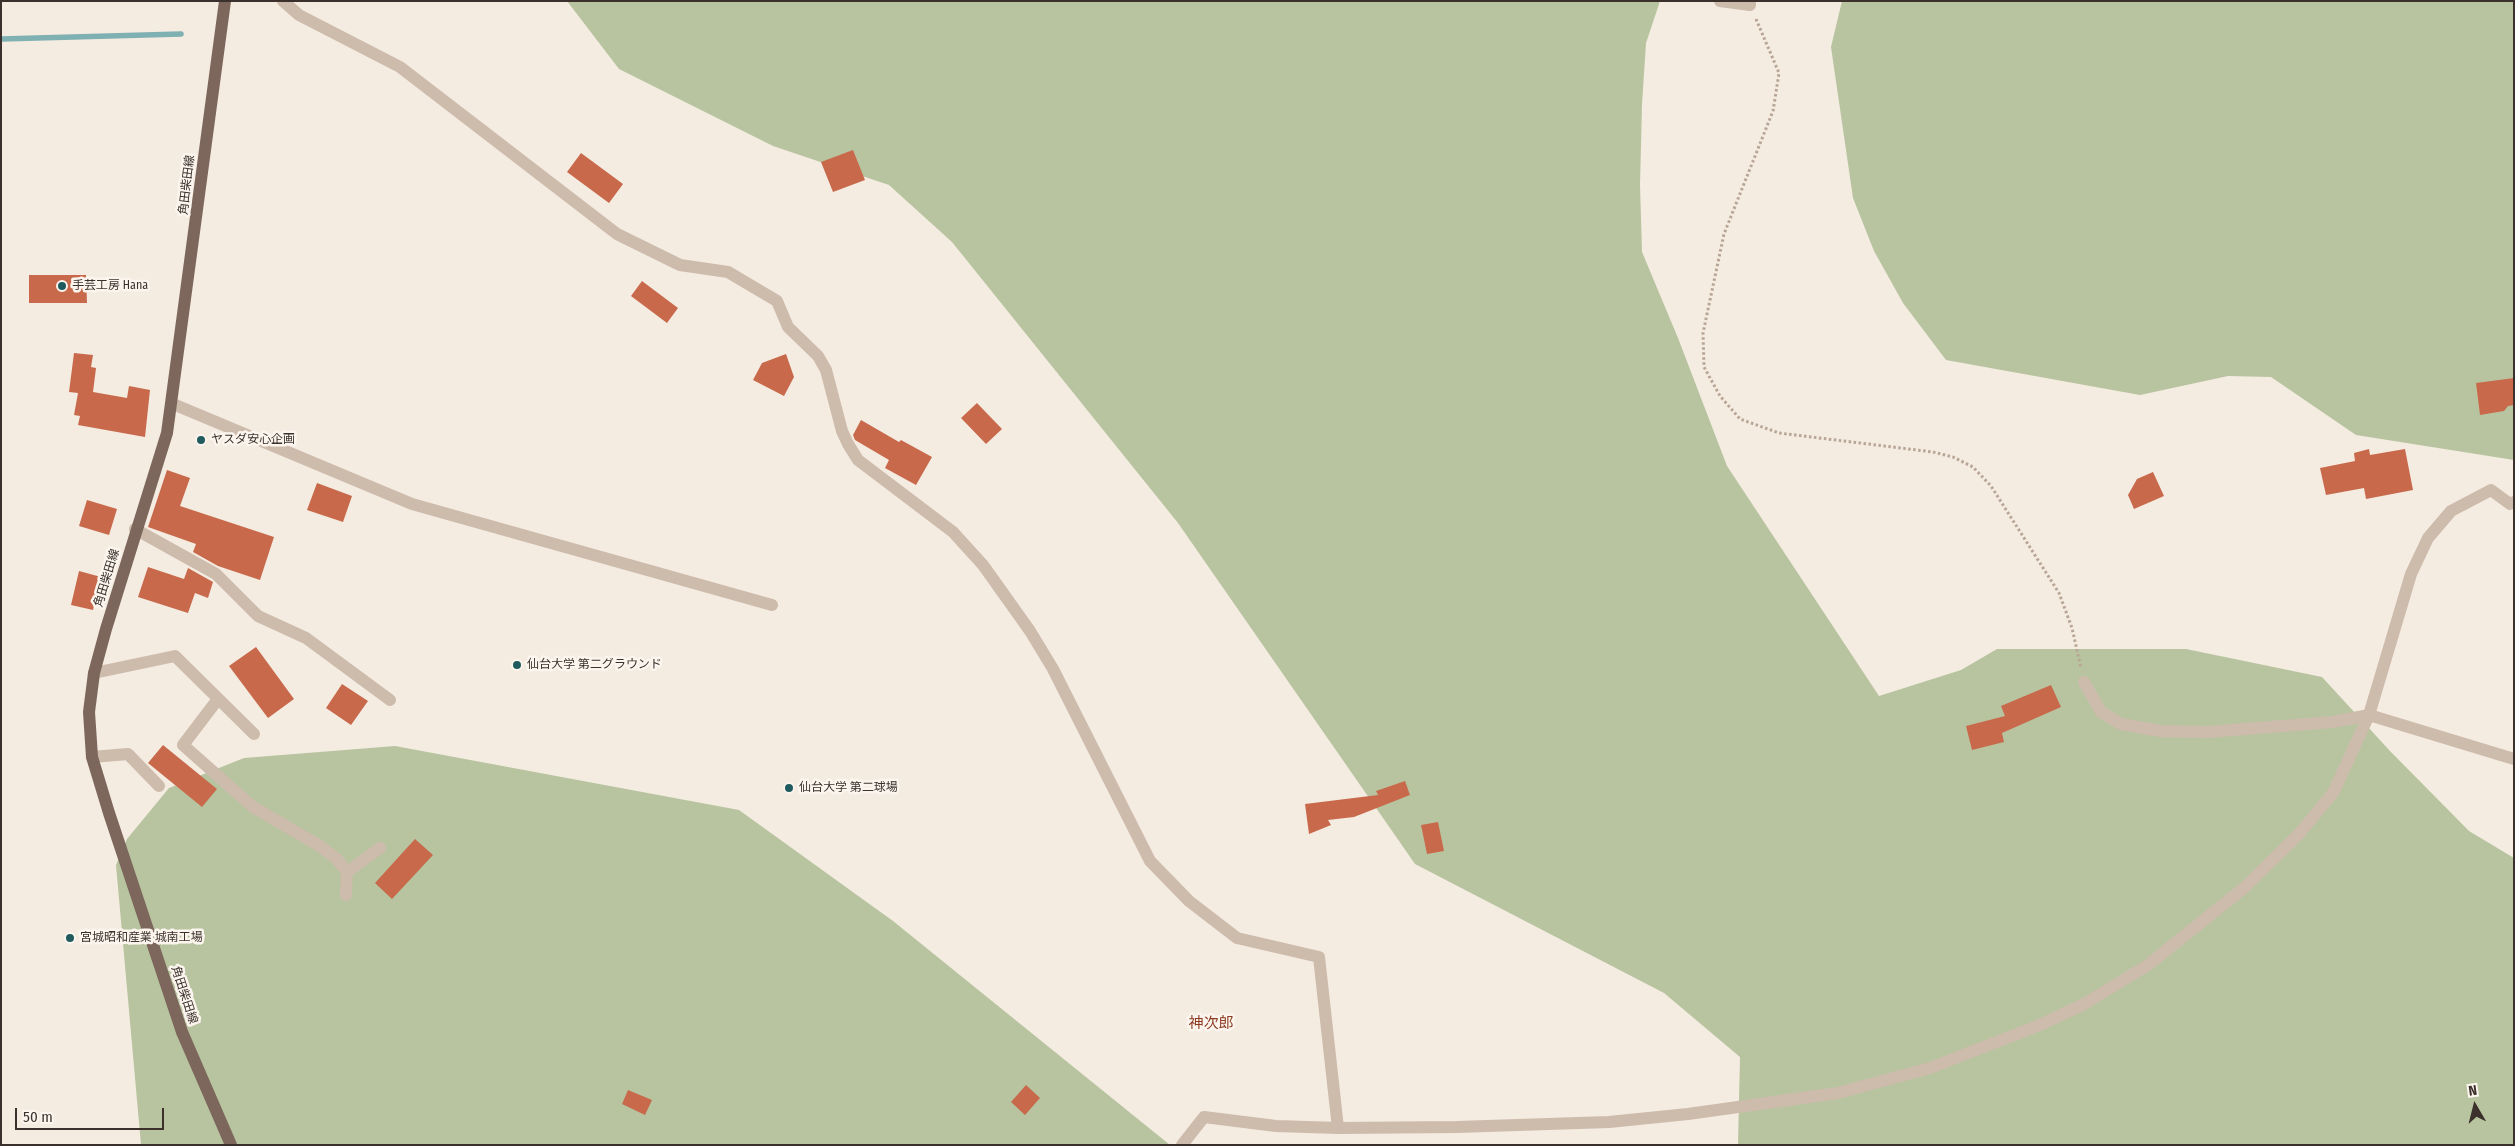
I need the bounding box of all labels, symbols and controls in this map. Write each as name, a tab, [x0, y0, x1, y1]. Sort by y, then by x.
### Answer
street label: 角田柴田線	[176, 154, 198, 216]
place label: 手芸工房 Hana	[72, 279, 148, 293]
marker: 手芸工房 Hana	[56, 280, 68, 292]
place label: ヤスダ安心企画	[211, 433, 295, 447]
marker: ヤスダ安心企画	[195, 434, 207, 446]
street label: 角田柴田線	[91, 547, 123, 609]
place label: 仙台大学 第二グラウンド	[527, 658, 662, 672]
marker: 仙台大学 第二グラウンド	[511, 659, 523, 671]
place label: 仙台大学 第二球場	[799, 781, 898, 795]
marker: 仙台大学 第二球場	[783, 782, 795, 794]
place label: 宮城昭和産業 城南工場	[80, 931, 203, 945]
marker: 宮城昭和産業 城南工場	[64, 932, 76, 944]
street label: 角田柴田線	[168, 964, 200, 1026]
district label: 神次郎	[1189, 1015, 1233, 1033]
north arrow	[2450, 1081, 2500, 1131]
text: N	[2467, 1082, 2478, 1100]
scale bar	[18, 1098, 166, 1130]
text: 50 m	[23, 1108, 53, 1126]

